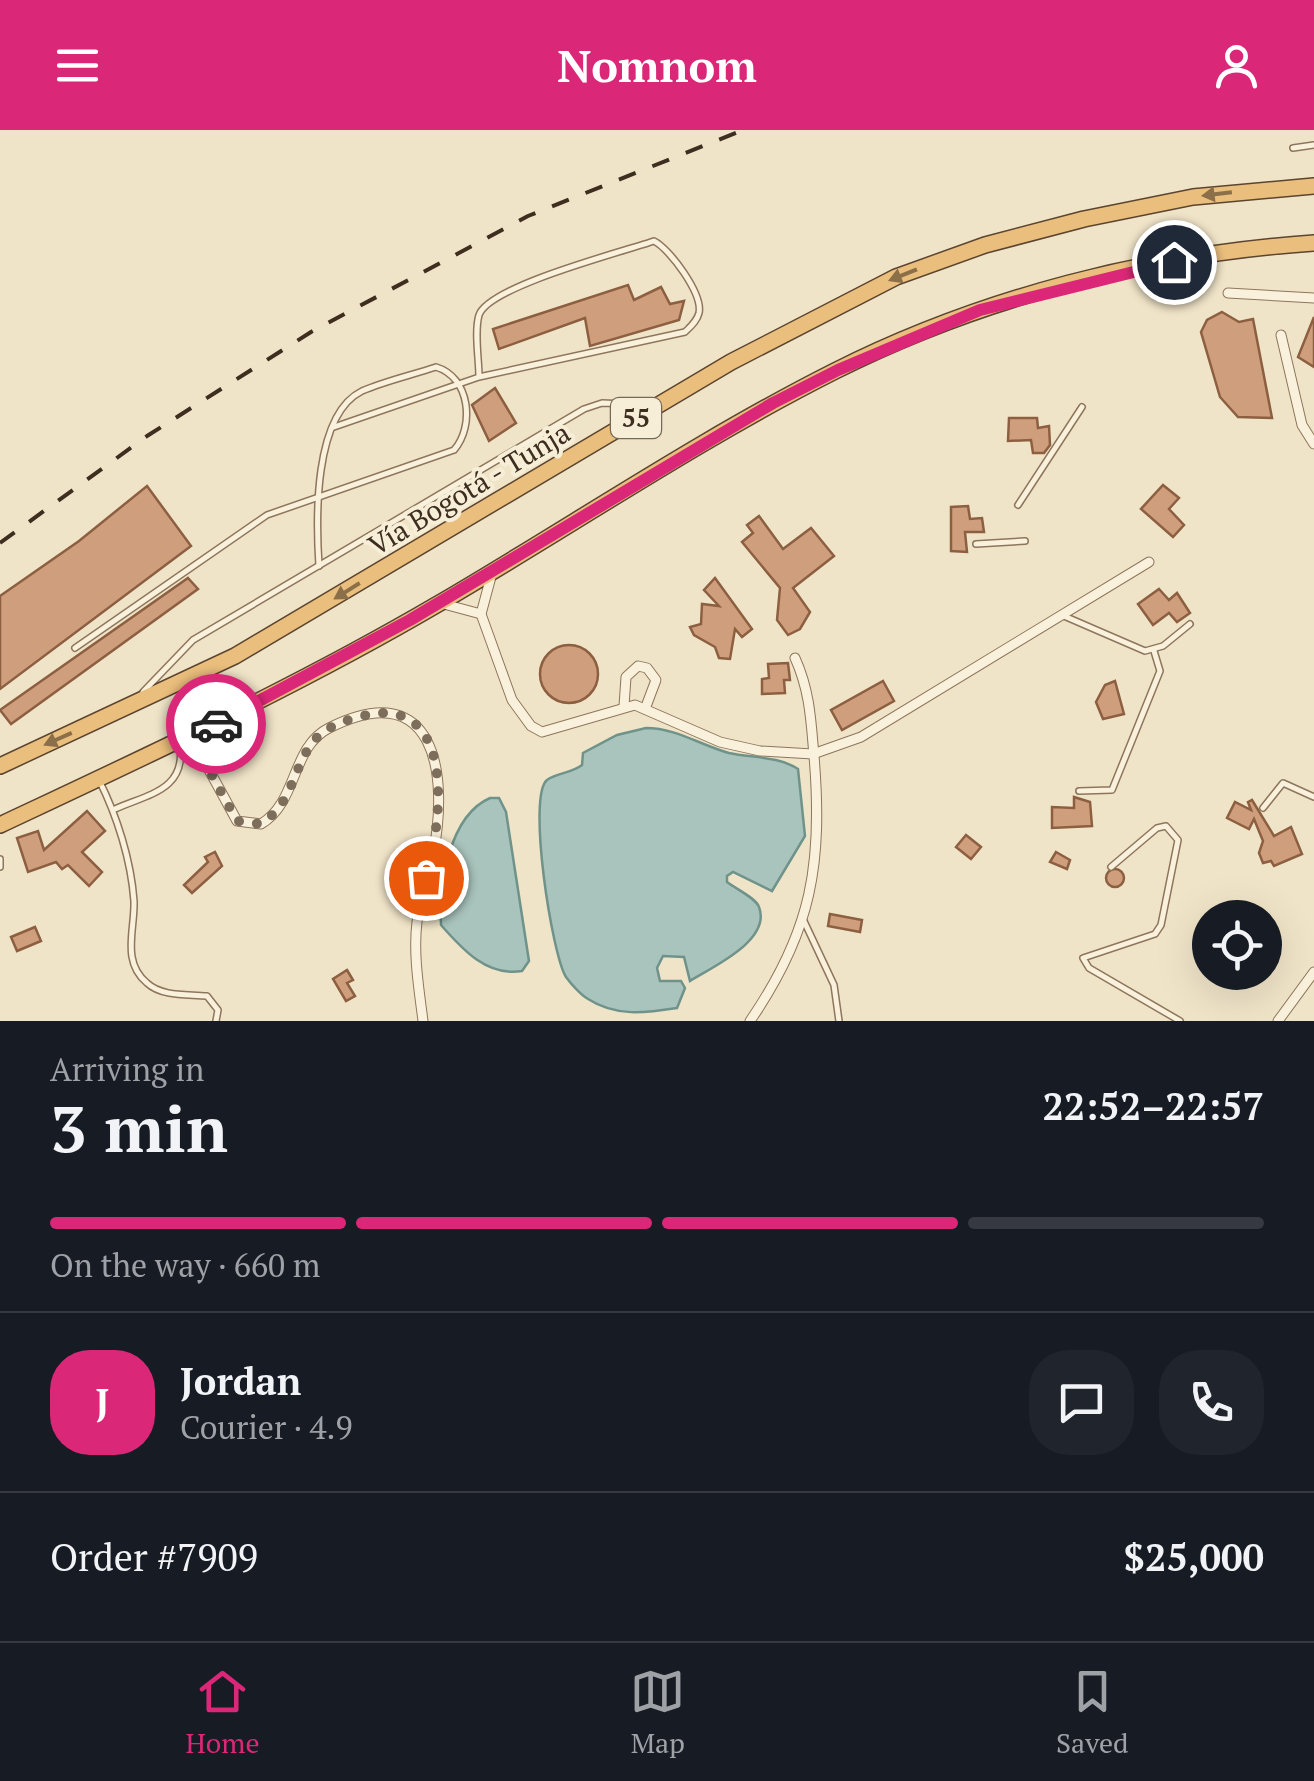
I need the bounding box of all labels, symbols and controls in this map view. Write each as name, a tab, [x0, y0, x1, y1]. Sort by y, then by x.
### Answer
text: Nomnom	[557, 35, 757, 95]
icon: menu	[50, 38, 105, 93]
icon: person	[1209, 38, 1264, 93]
one-way arrow	[1200, 186, 1232, 202]
pin	[1132, 220, 1217, 305]
icon: home	[1147, 235, 1202, 290]
one-way arrow	[888, 267, 918, 283]
road number: 55	[611, 398, 661, 438]
street label: Vía Bogotá - Tunja	[361, 414, 577, 563]
one-way arrow	[334, 582, 361, 600]
courier	[166, 674, 266, 774]
icon: car	[189, 697, 244, 752]
one-way arrow	[43, 731, 73, 747]
pin	[384, 836, 469, 921]
icon: bag	[399, 851, 454, 906]
map controls	[1192, 900, 1282, 990]
button: locate	[1192, 900, 1282, 990]
text: Arriving in	[50, 1048, 204, 1090]
text: 22:52–22:57	[1042, 1081, 1264, 1131]
text: 3 min	[50, 1084, 228, 1171]
text: On the way · 660 m	[50, 1244, 320, 1286]
button: chat	[1029, 1350, 1134, 1455]
button: phone	[1159, 1350, 1264, 1455]
text: Jordan	[180, 1356, 301, 1406]
text: J	[96, 1377, 109, 1427]
text: Courier · 4.9	[180, 1406, 352, 1448]
text: Order #7909	[50, 1532, 258, 1582]
text: $25,000	[1124, 1532, 1264, 1582]
tab: Home	[185, 1664, 260, 1761]
tab: Map	[630, 1664, 685, 1761]
tab: Saved	[1056, 1664, 1129, 1761]

